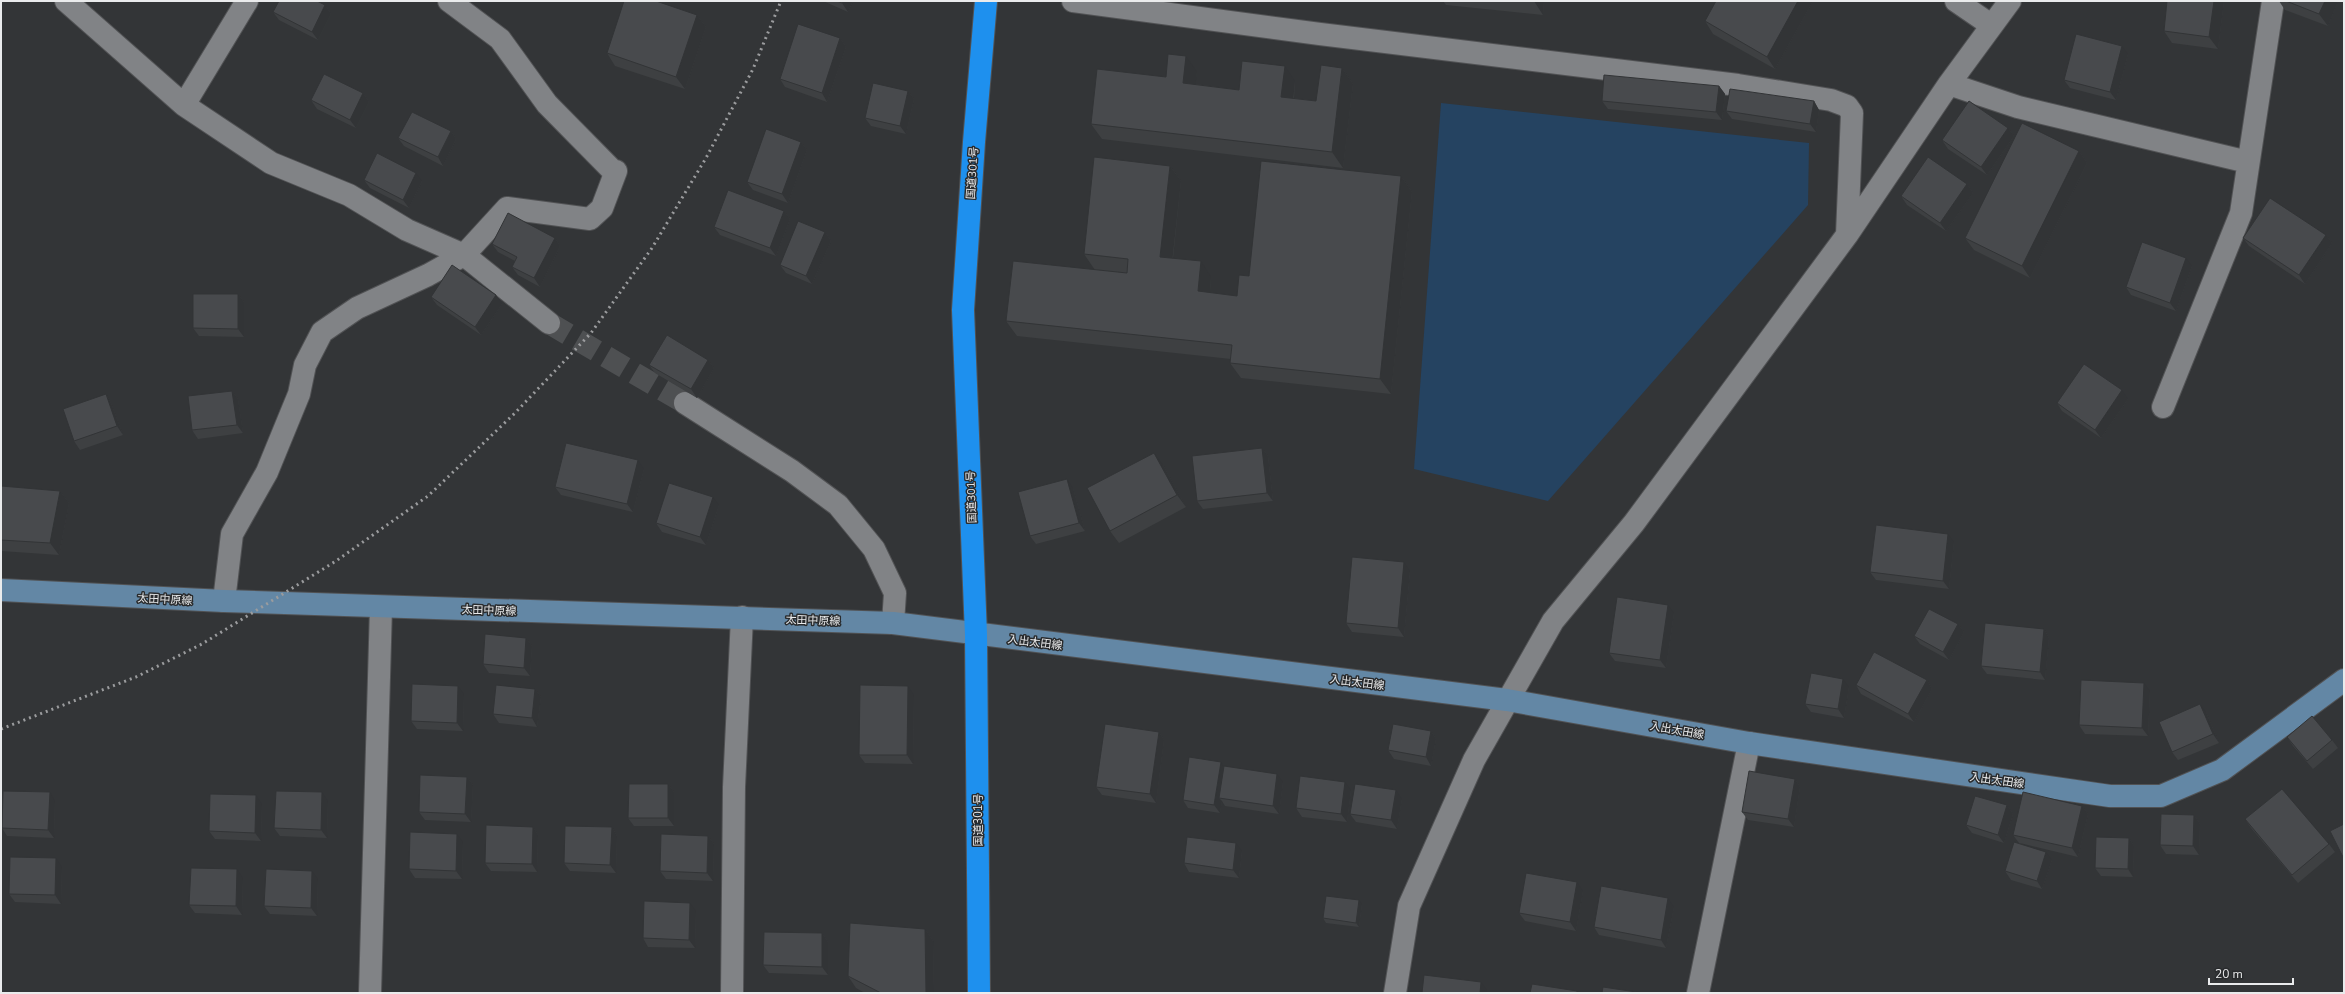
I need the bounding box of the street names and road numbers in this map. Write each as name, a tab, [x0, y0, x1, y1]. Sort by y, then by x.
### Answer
street label: 国道301号	[963, 146, 982, 200]
street label: 国道301号	[963, 470, 980, 524]
street label: 太田中原線	[137, 591, 193, 608]
street label: 太田中原線	[461, 602, 517, 619]
street label: 太田中原線	[785, 612, 841, 629]
street label: 入出太田線	[1007, 632, 1063, 653]
street label: 入出太田線	[1329, 672, 1385, 693]
street label: 入出太田線	[1649, 718, 1705, 743]
street label: 入出太田線	[1969, 769, 2025, 792]
street label: 国道301号	[971, 794, 986, 846]

